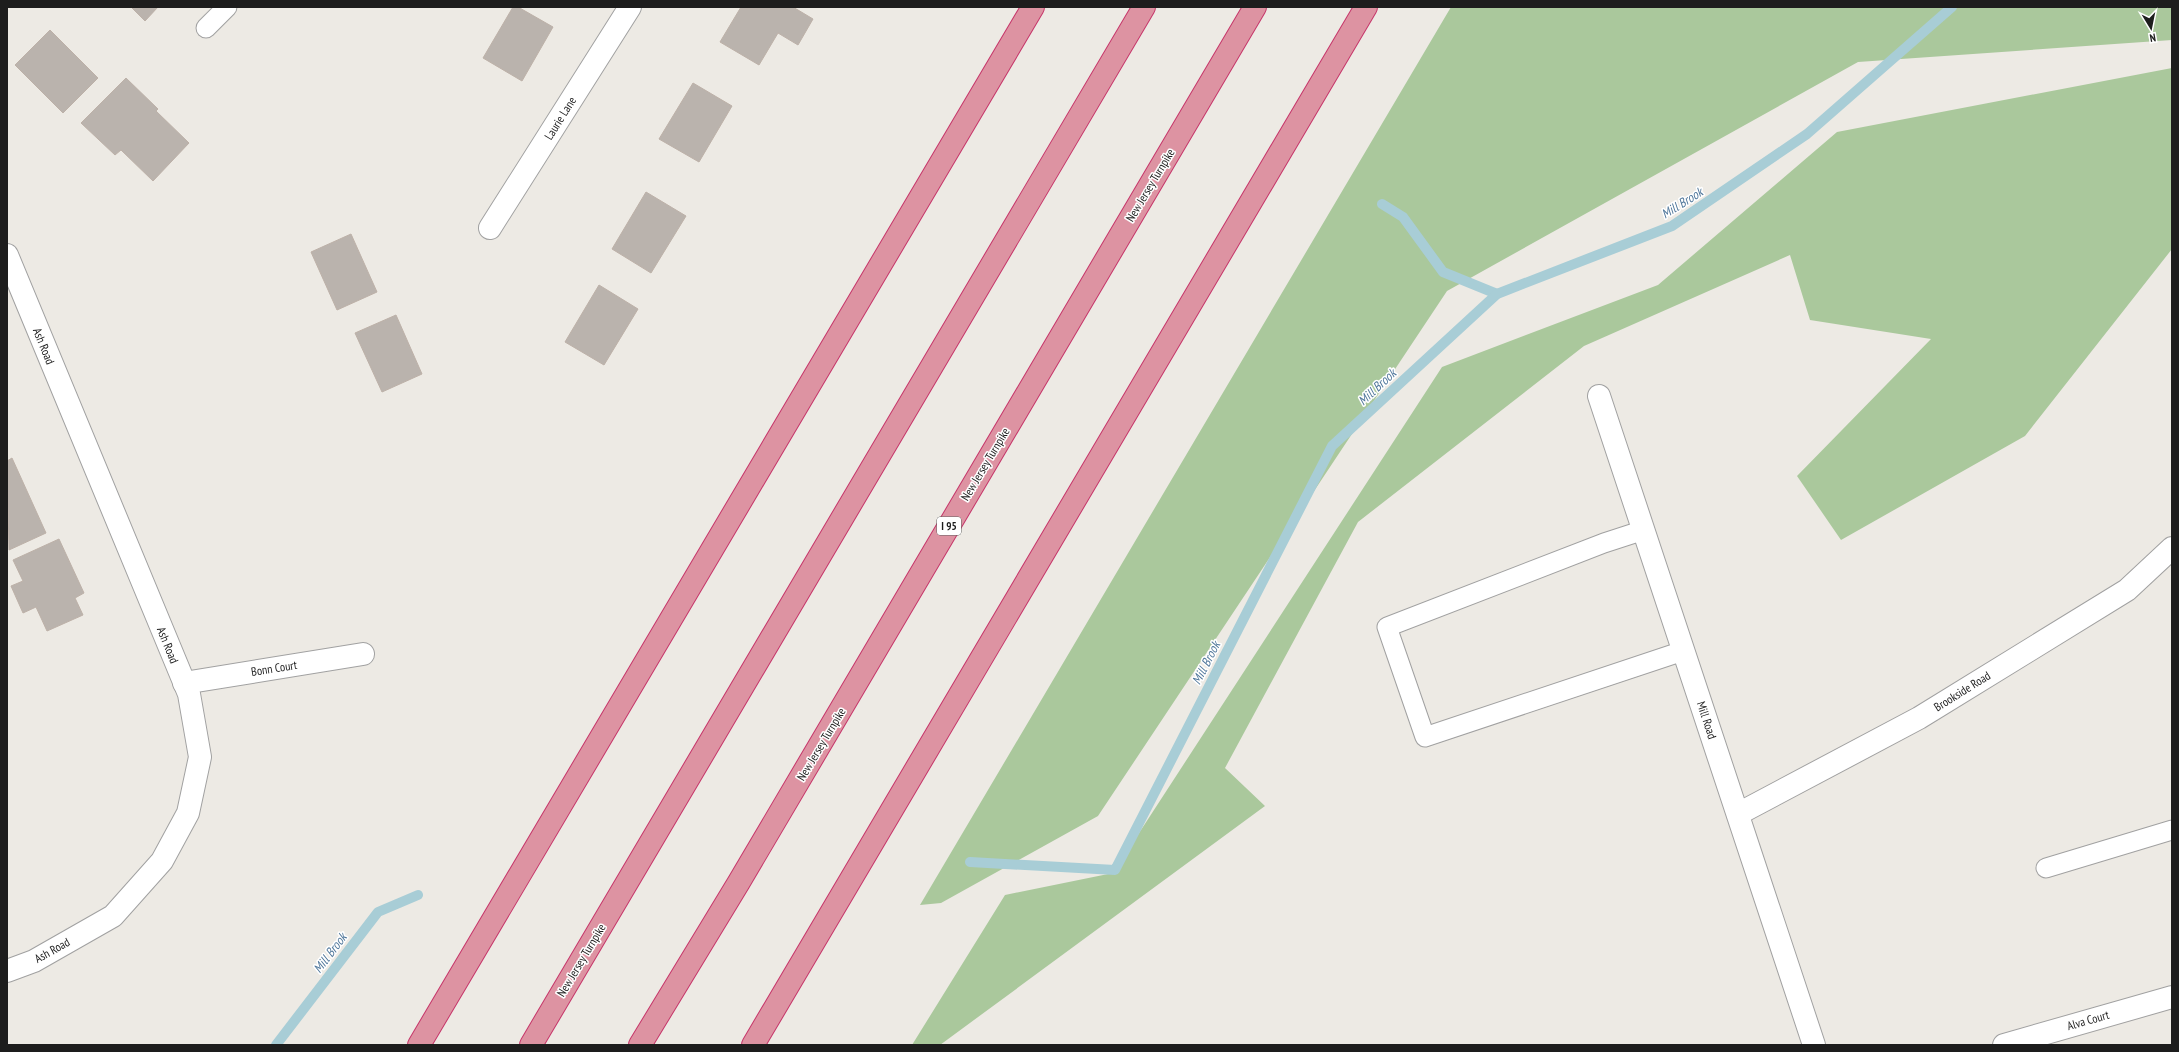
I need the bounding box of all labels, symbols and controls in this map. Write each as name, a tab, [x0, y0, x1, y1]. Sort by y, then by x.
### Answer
north arrow	[2131, 8, 2171, 48]
text: N	[2149, 30, 2157, 45]
street label: Laurie Lane	[541, 94, 579, 142]
street label: New Jersey Turnpike	[1122, 146, 1178, 224]
water label: Mill Brook	[1658, 183, 1708, 222]
street label: Ash Road	[30, 326, 58, 366]
water label: Mill Brook	[1354, 364, 1401, 409]
street label: New Jersey Turnpike	[957, 425, 1013, 503]
road number: I 95	[937, 517, 961, 535]
street label: Ash Road	[154, 625, 182, 665]
water label: Mill Brook	[1188, 637, 1225, 687]
street label: Bonn Court	[250, 657, 299, 679]
street label: Brookside Road	[1931, 668, 1993, 714]
street label: Mill Road	[1694, 699, 1720, 741]
street label: New Jersey Turnpike	[793, 705, 849, 783]
street label: New Jersey Turnpike	[553, 921, 609, 999]
water label: Mill Brook	[309, 928, 352, 976]
street label: Ash Road	[32, 934, 72, 966]
street label: Alva Court	[2065, 1007, 2111, 1033]

